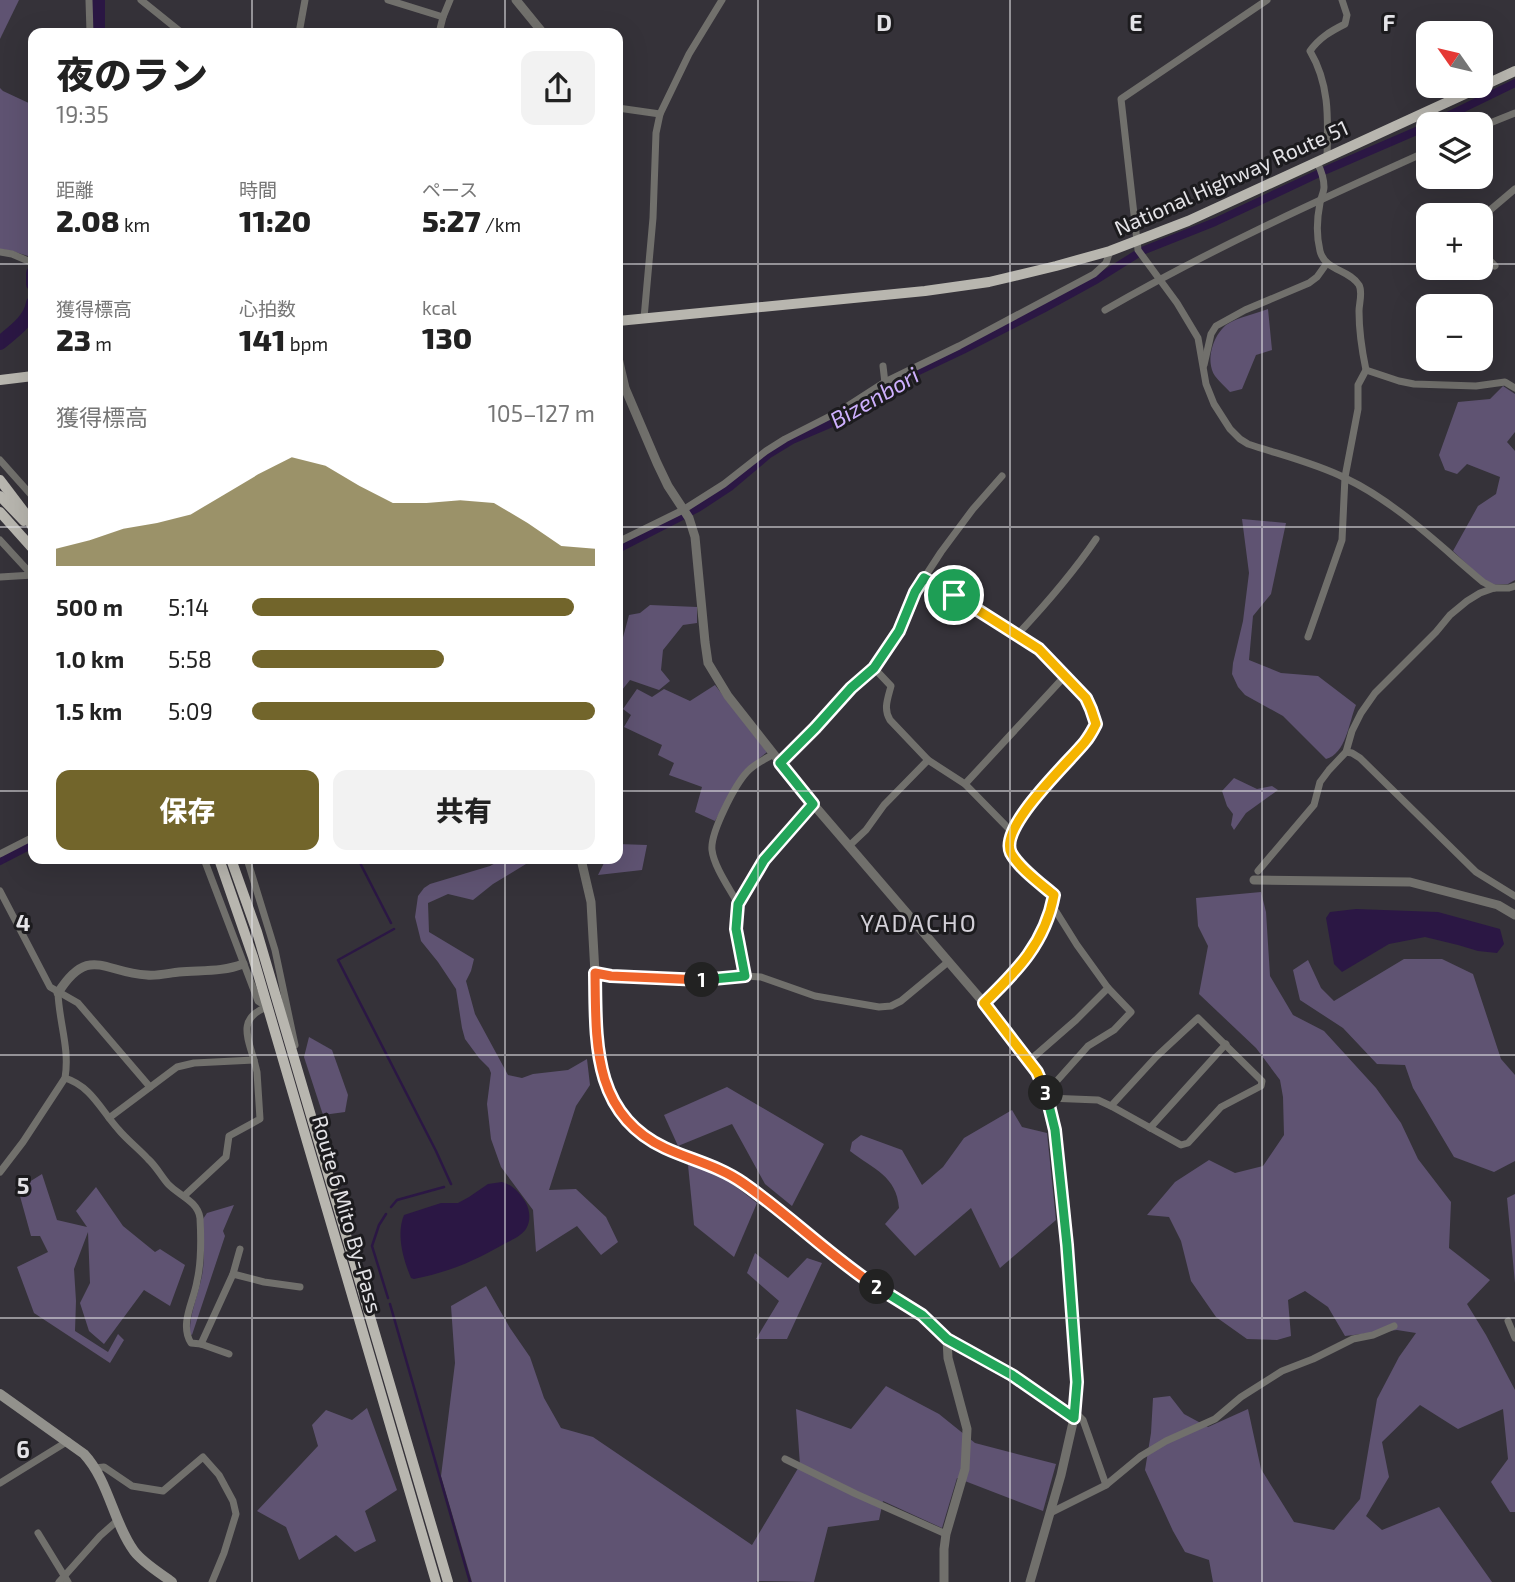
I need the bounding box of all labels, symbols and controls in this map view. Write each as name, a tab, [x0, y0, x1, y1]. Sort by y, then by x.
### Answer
text: D	[876, 8, 892, 36]
text: E	[1129, 8, 1143, 36]
text: F	[1383, 8, 1396, 36]
north arrow	[1416, 21, 1493, 98]
map controls	[1416, 21, 1493, 371]
text: 夜のラン	[56, 51, 208, 97]
button: share	[521, 51, 595, 125]
text: 19:35	[56, 100, 109, 128]
button: layers	[1416, 112, 1493, 189]
street label: National Highway Route 51	[1110, 114, 1352, 240]
text: 距離	[56, 178, 94, 201]
text: 時間	[239, 178, 277, 201]
text: ペース	[422, 178, 478, 201]
text: 2.08	[56, 202, 120, 238]
text: 11:20	[239, 202, 311, 238]
text: 5:27	[422, 202, 481, 238]
button: +	[1416, 203, 1493, 280]
text: km	[120, 213, 150, 236]
text: /km	[481, 213, 521, 236]
button: −	[1416, 294, 1493, 371]
text: kcal	[422, 296, 457, 319]
text: 獲得標高	[56, 297, 132, 320]
text: 心拍数	[239, 297, 296, 320]
text: 130	[422, 319, 472, 355]
text: 23	[56, 321, 91, 357]
text: 141	[239, 321, 286, 357]
text: m	[91, 332, 112, 355]
text: bpm	[286, 332, 328, 355]
water label: Bizenbori	[825, 360, 924, 434]
text: 105–127 m	[488, 399, 595, 427]
text: 獲得標高	[56, 403, 148, 431]
pin	[924, 565, 984, 625]
icon: arrive	[935, 576, 973, 614]
text: 500 m	[56, 593, 123, 621]
text: 5:14	[168, 593, 209, 621]
text: 1.0 km	[56, 645, 124, 673]
text: 5:58	[168, 645, 212, 673]
text: 1.5 km	[56, 697, 122, 725]
text: 5:09	[168, 697, 213, 725]
button: 保存	[56, 770, 319, 850]
button: 共有	[333, 770, 595, 850]
text: 4	[16, 908, 30, 936]
district label: YADACHO	[860, 908, 978, 937]
pin: 1	[684, 962, 720, 998]
text: 1	[697, 968, 706, 991]
pin: 3	[1028, 1076, 1064, 1110]
text: 3	[1040, 1081, 1051, 1104]
street label: Route 6 Mito By-Pass	[308, 1112, 388, 1316]
text: 5	[17, 1171, 29, 1199]
pin: 2	[860, 1270, 894, 1304]
text: 2	[871, 1275, 882, 1298]
text: 6	[16, 1435, 30, 1463]

